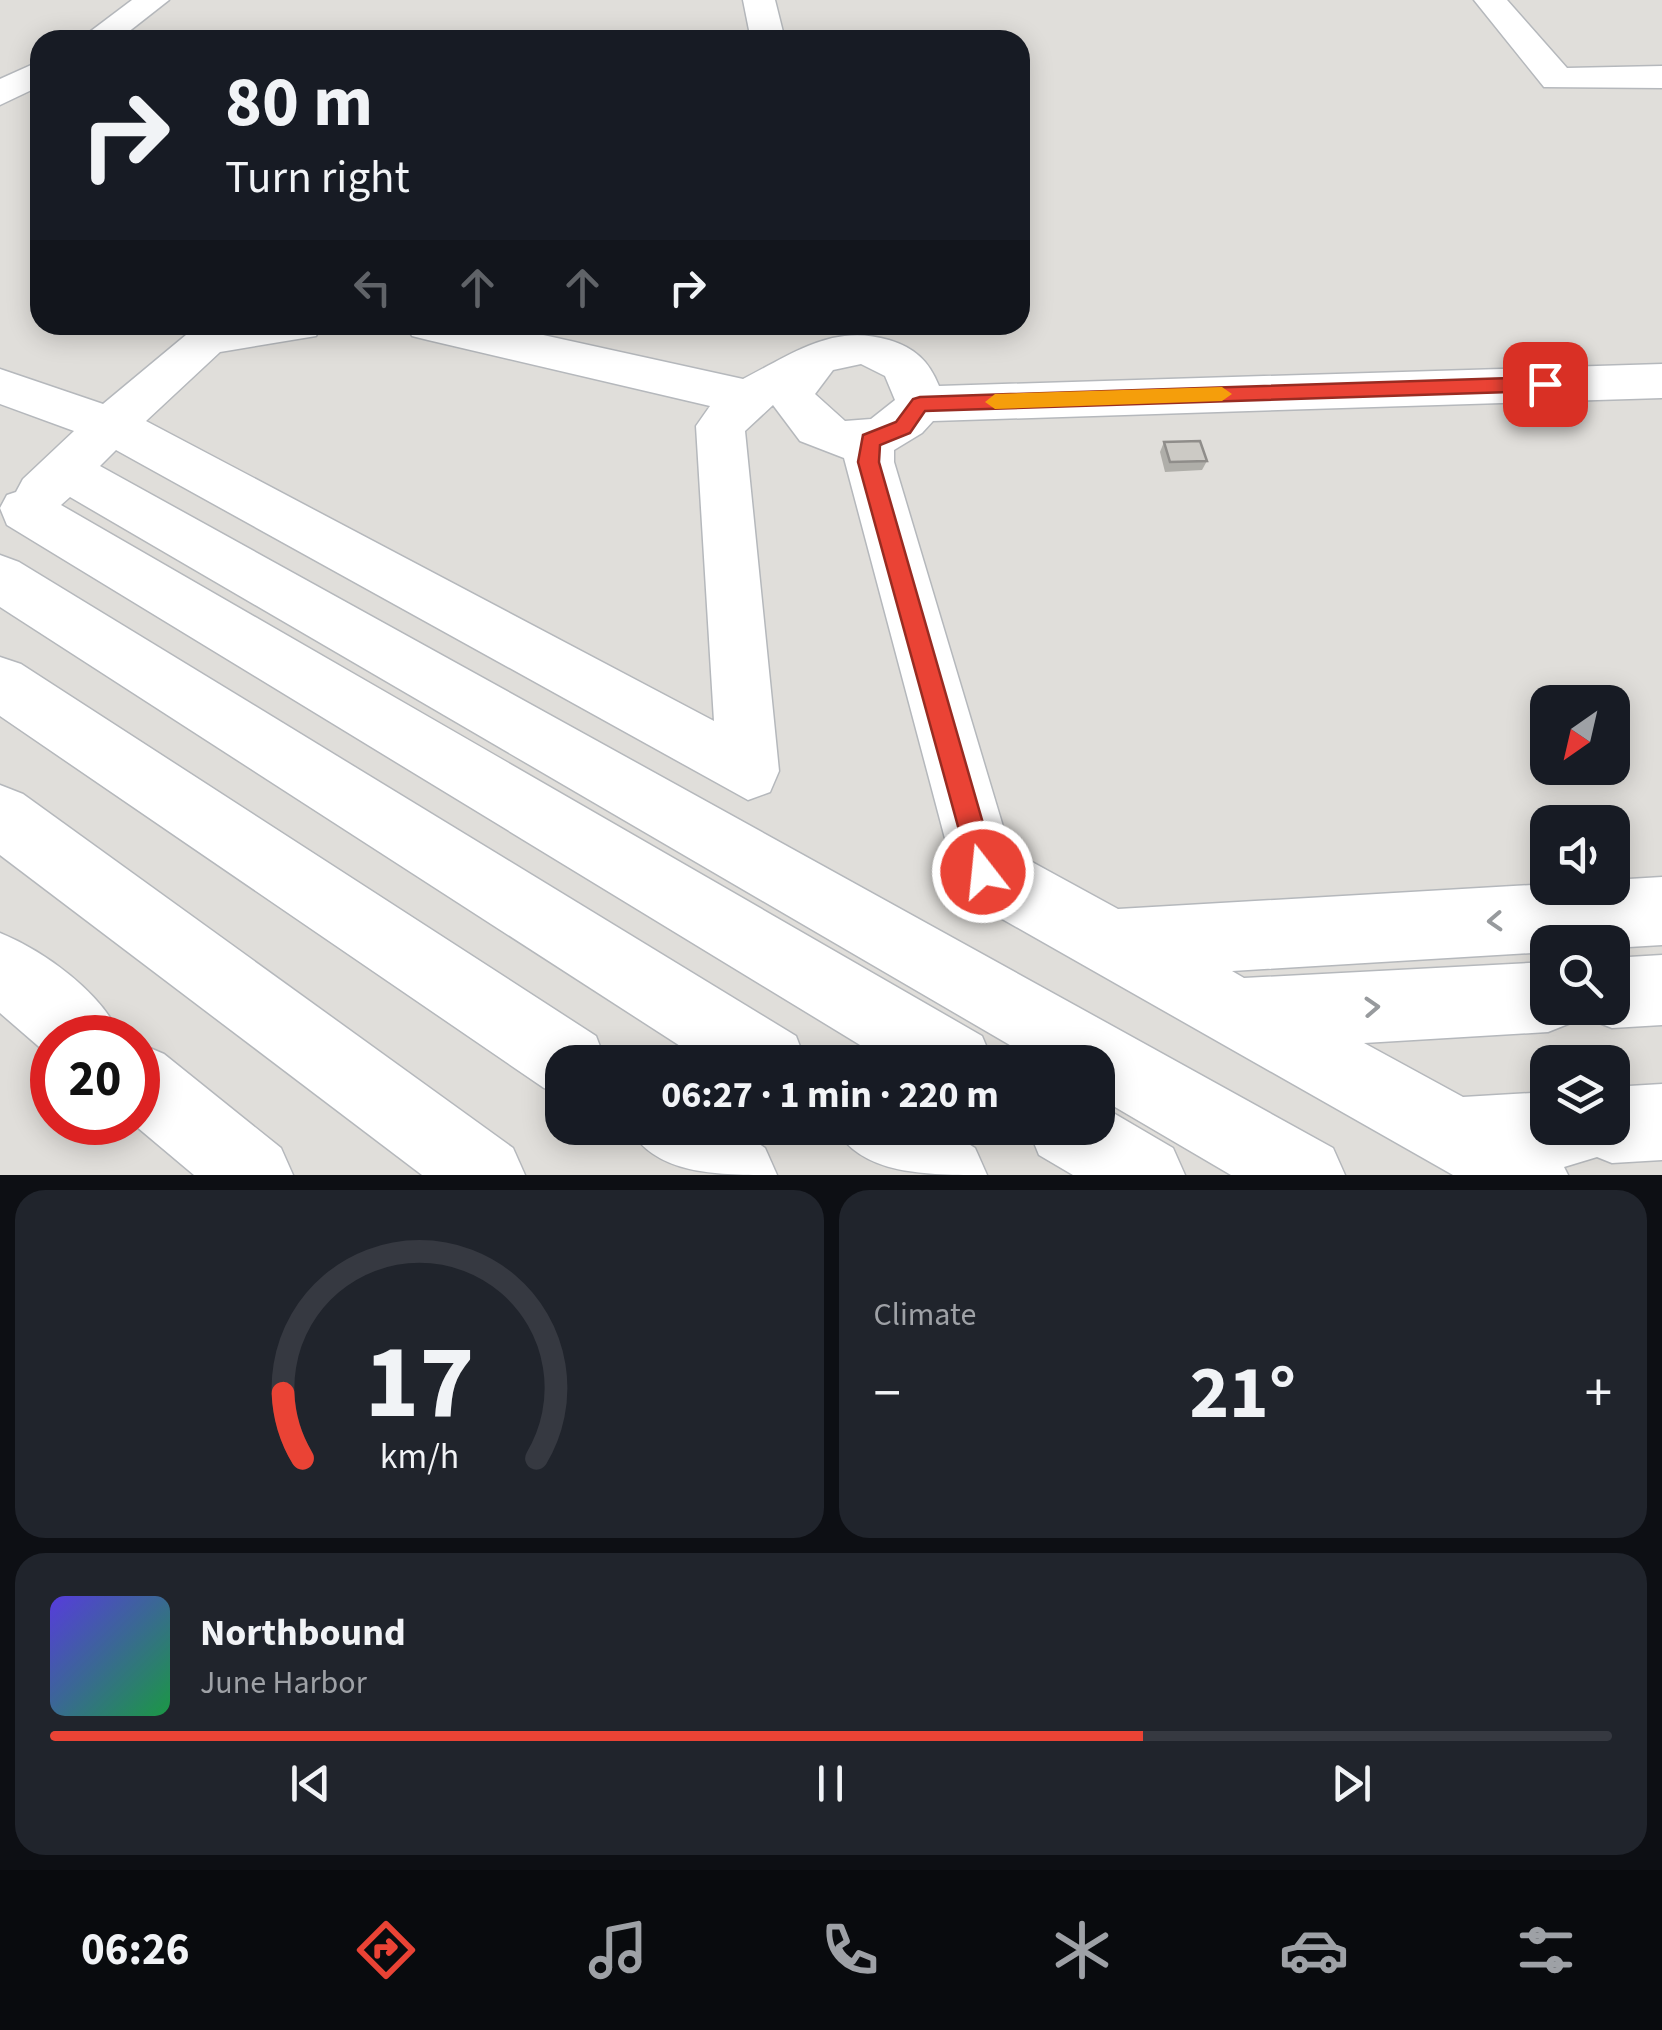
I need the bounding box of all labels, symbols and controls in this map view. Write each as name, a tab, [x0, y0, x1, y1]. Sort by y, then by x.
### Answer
text: 80 m	[225, 53, 373, 153]
icon: right	[60, 70, 190, 200]
text: Turn right	[225, 146, 410, 210]
icon: left	[345, 260, 400, 315]
icon: ahead	[450, 260, 505, 315]
icon: ahead	[555, 260, 610, 315]
icon: right	[660, 260, 715, 315]
pin	[1503, 342, 1588, 427]
icon: arrive	[1518, 357, 1573, 412]
north arrow	[1530, 685, 1630, 785]
map controls	[1530, 685, 1630, 1145]
button: sound	[1530, 805, 1630, 905]
position arrow	[931, 820, 1035, 924]
one-way arrow	[1486, 910, 1502, 931]
button: search	[1530, 925, 1630, 1025]
one-way arrow	[1365, 997, 1381, 1018]
speed limit sign: 20	[30, 1015, 160, 1145]
button: layers	[1530, 1045, 1630, 1145]
text: 06:27 · 1 min · 220 m	[661, 1068, 999, 1122]
text: Climate	[874, 1292, 976, 1338]
text: 17	[364, 1310, 474, 1458]
text: 21°	[1189, 1340, 1296, 1447]
text: −	[874, 1355, 901, 1433]
text: +	[1585, 1355, 1612, 1433]
text: km/h	[380, 1431, 459, 1482]
text: Northbound	[200, 1606, 406, 1660]
text: June Harbor	[200, 1660, 367, 1706]
icon: previous	[283, 1756, 338, 1811]
icon: pause	[803, 1756, 858, 1811]
icon: next	[1324, 1756, 1379, 1811]
icon: directions	[351, 1915, 421, 1985]
icon: music	[583, 1915, 653, 1985]
icon: phone	[815, 1915, 885, 1985]
icon: climate	[1047, 1915, 1117, 1985]
icon: car	[1279, 1915, 1349, 1985]
icon: filters	[1511, 1915, 1581, 1985]
text: 06:26	[81, 1918, 190, 1982]

